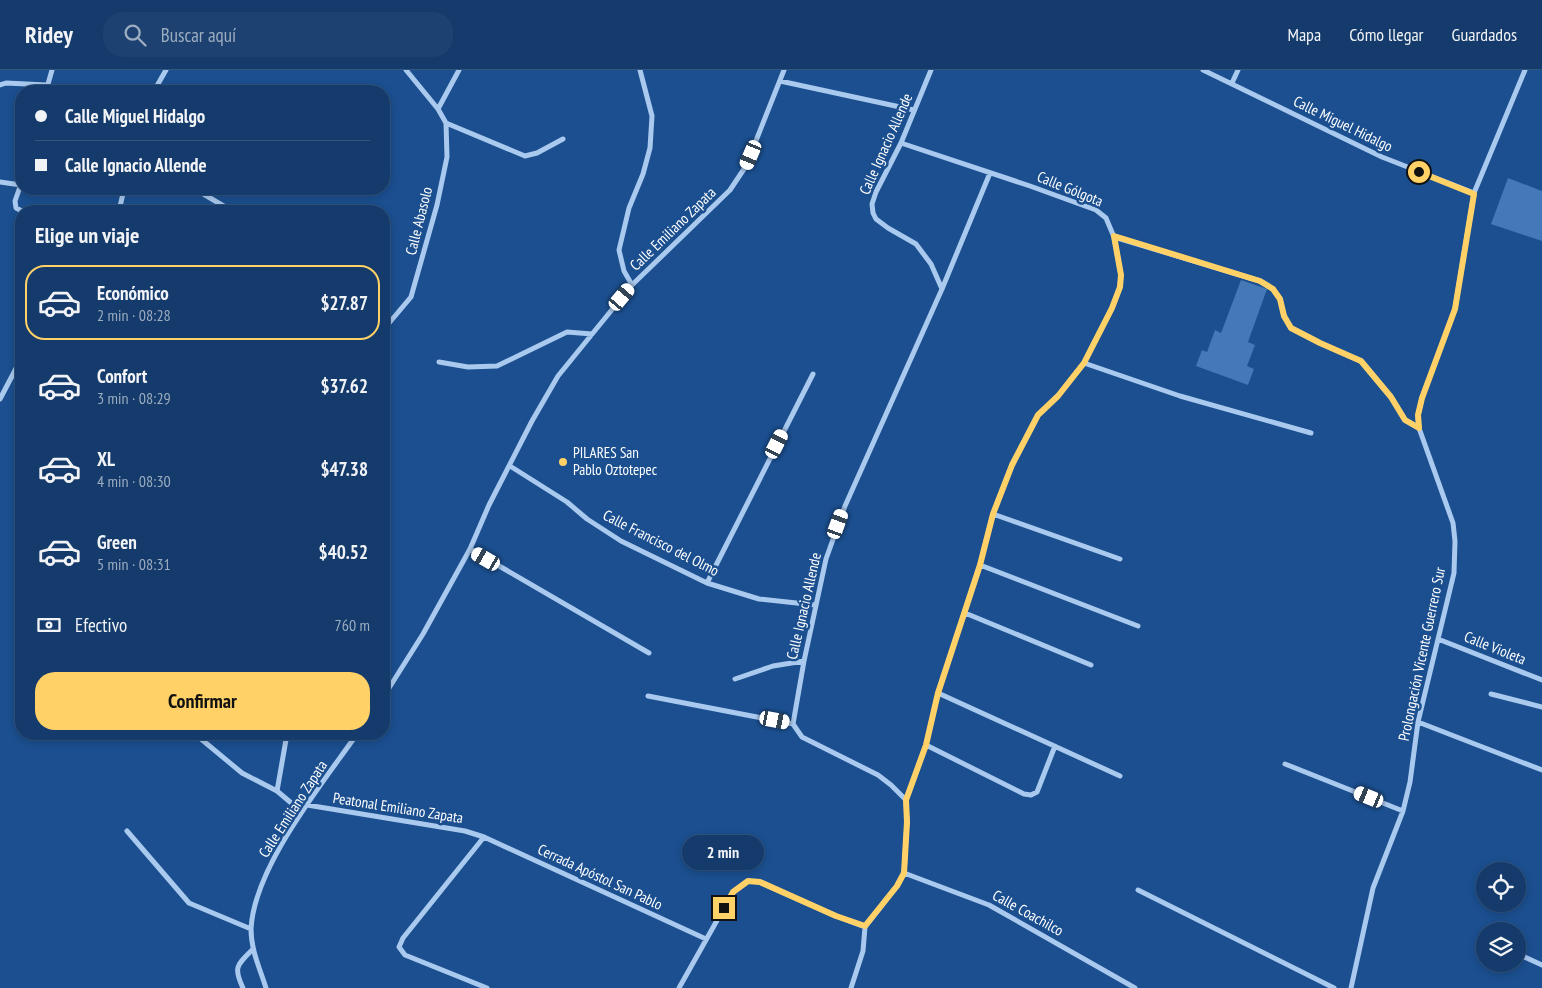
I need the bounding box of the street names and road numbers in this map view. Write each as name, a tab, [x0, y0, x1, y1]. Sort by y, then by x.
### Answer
street label: Calle Ignacio Allende	[855, 90, 916, 197]
street label: Calle Miguel Hidalgo	[1291, 91, 1396, 156]
street label: Calle Gólgota	[1034, 167, 1106, 210]
street label: Calle Emiliano Zapata	[626, 183, 720, 274]
street label: Calle Abasolo	[401, 185, 436, 257]
street label: Calle Francisco del Olmo	[600, 505, 722, 580]
street label: Calle Ignacio Allende	[782, 551, 825, 661]
street label: Prolongación Vicente Guerrero Sur	[1394, 564, 1449, 743]
street label: Calle Violeta	[1461, 627, 1529, 669]
street label: Calle Emiliano Zapata	[254, 756, 331, 861]
street label: Peatonal Emiliano Zapata	[332, 788, 464, 827]
street label: Cerrada Apóstol San Pablo	[535, 839, 666, 914]
street label: Calle Coachilco	[989, 885, 1067, 940]

